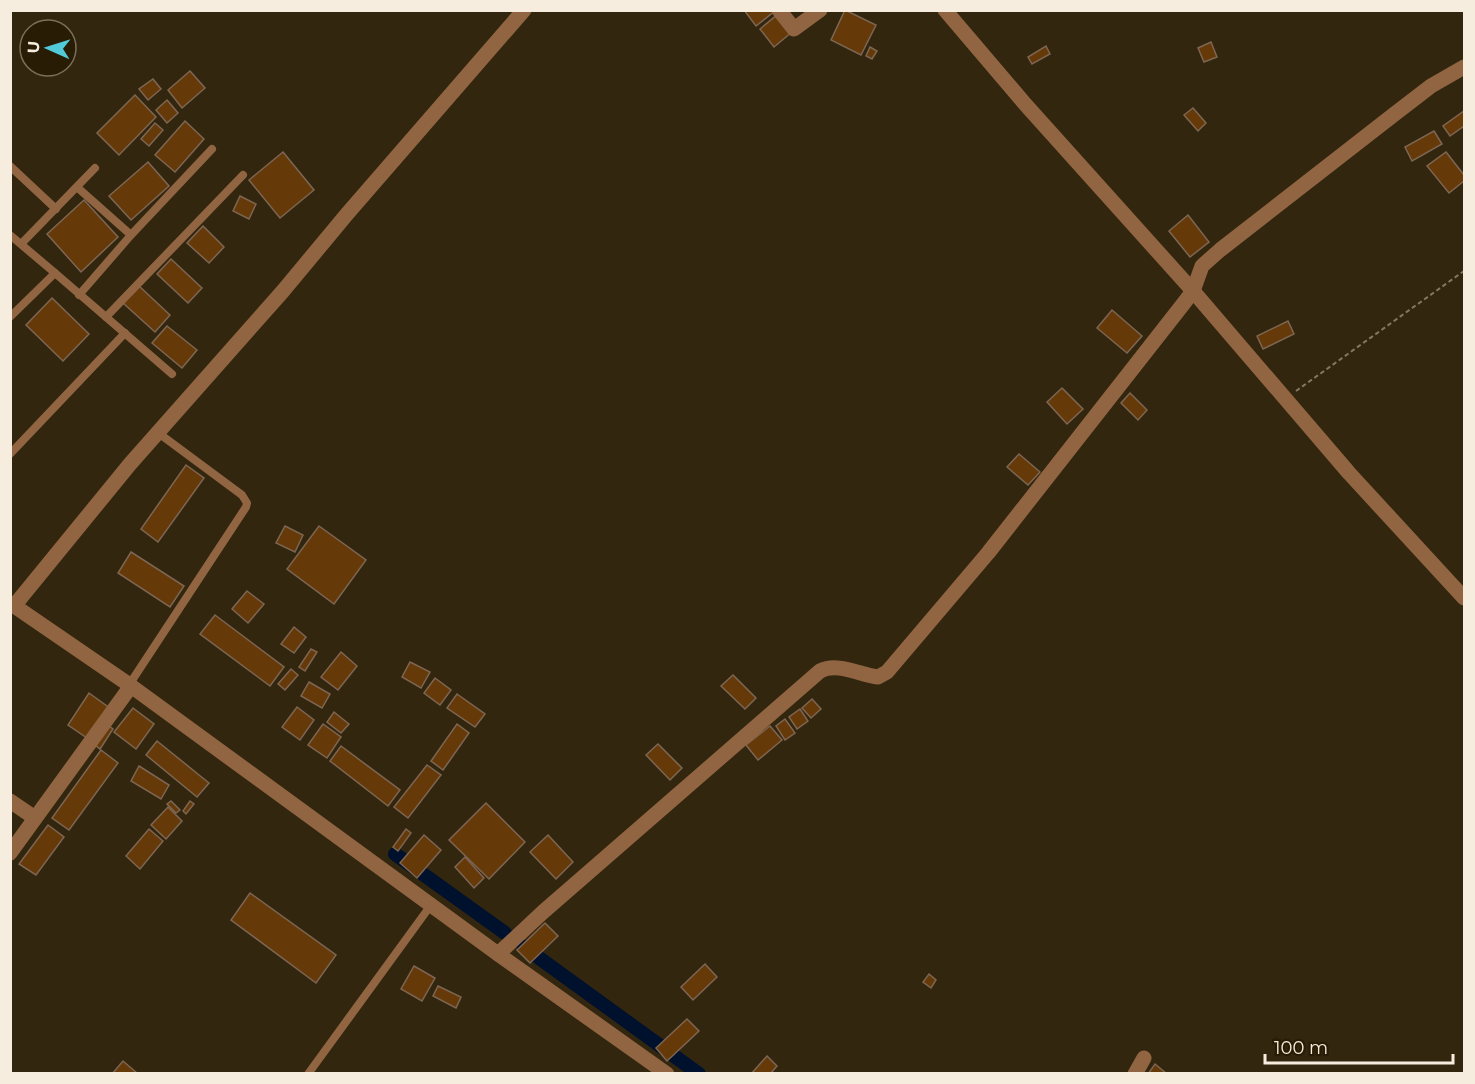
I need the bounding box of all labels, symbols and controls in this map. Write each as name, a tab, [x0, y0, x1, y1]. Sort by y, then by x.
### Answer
north arrow	[18, 18, 78, 78]
text: U	[24, 40, 43, 54]
scale bar	[1265, 1027, 1452, 1065]
text: 100 m	[1274, 1037, 1328, 1059]

